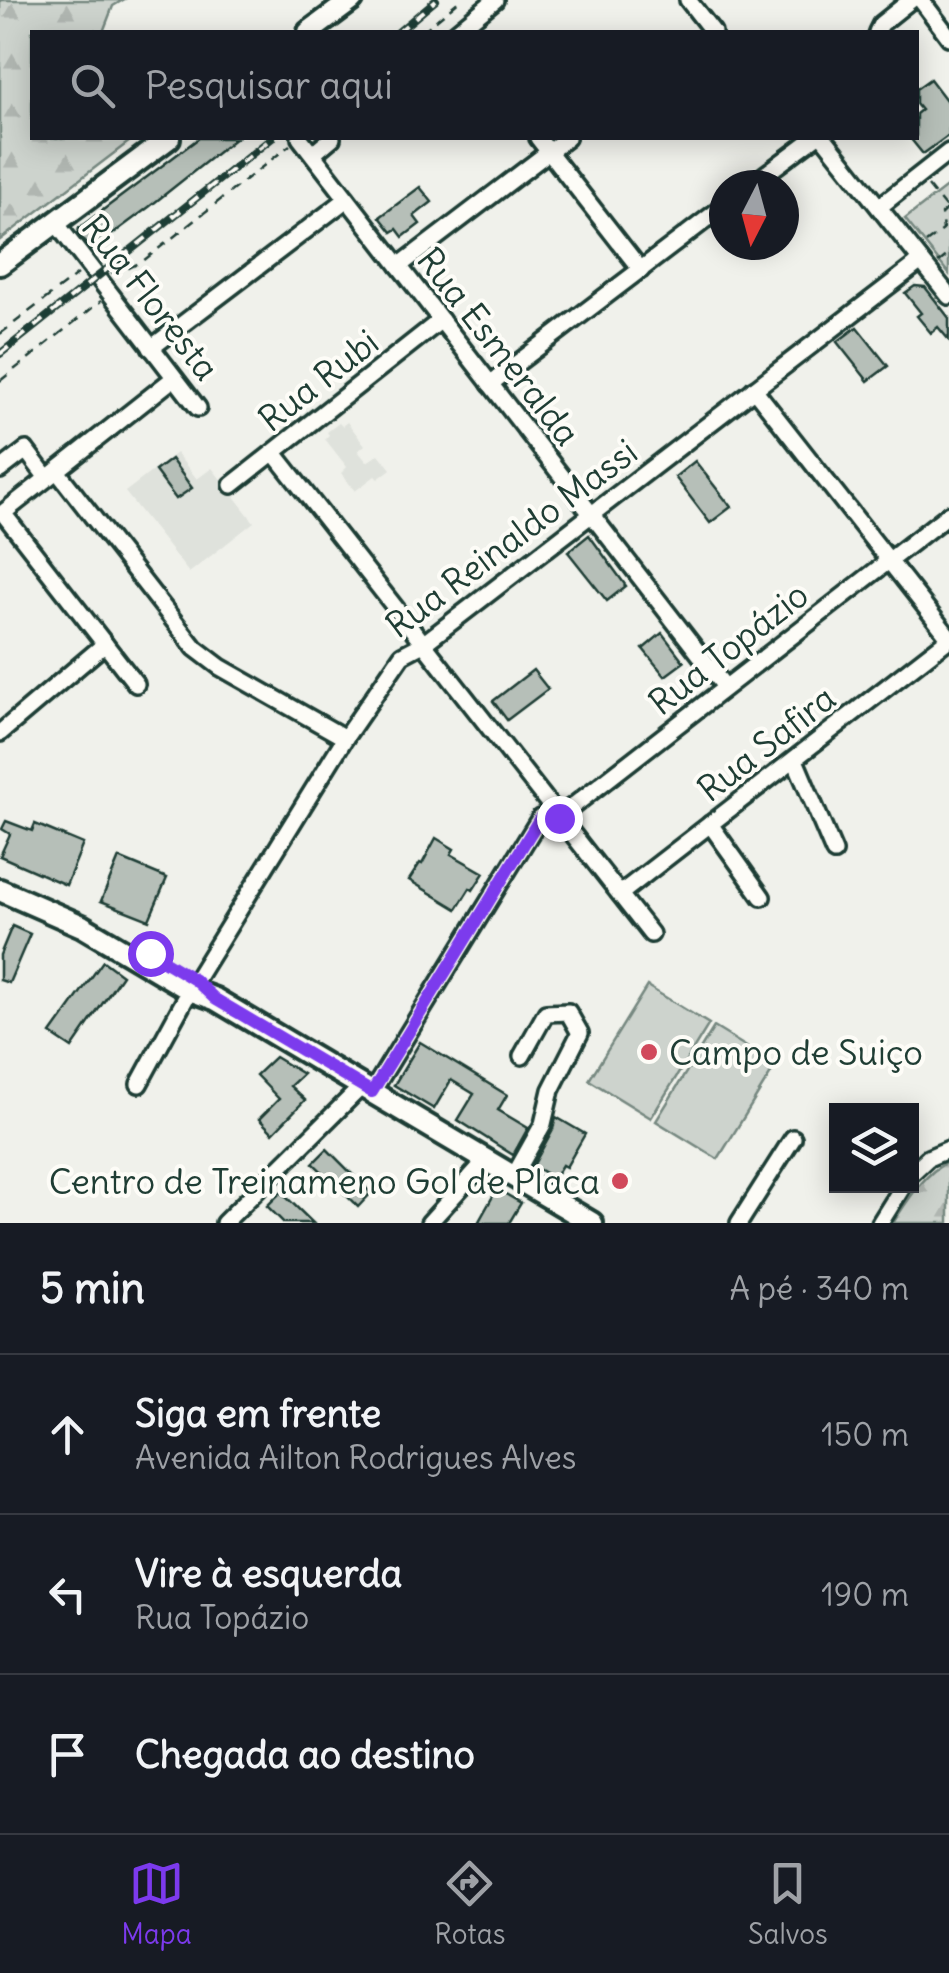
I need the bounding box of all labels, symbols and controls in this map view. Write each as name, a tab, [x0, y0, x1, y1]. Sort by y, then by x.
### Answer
search box	[30, 30, 919, 140]
icon: search	[65, 58, 120, 113]
text: Pesquisar aqui	[145, 62, 393, 109]
north arrow	[709, 170, 799, 260]
street label: Rua Floresta	[73, 206, 229, 388]
street label: Rua Esmeralda	[408, 238, 590, 454]
street label: Rua Rubi	[249, 319, 387, 441]
street label: Rua Reinaldo Massi	[377, 429, 645, 647]
street label: Rua Topázio	[639, 572, 817, 724]
street label: Rua Safira	[688, 675, 844, 811]
route end	[537, 796, 583, 842]
route start	[128, 931, 174, 977]
place label: Campo de Suiço	[669, 1030, 923, 1074]
marker: Campo de Suiço	[638, 1041, 660, 1063]
map controls	[829, 1103, 919, 1193]
button: layers	[829, 1103, 919, 1193]
place label: Centro de Treinameno Gol de Placa	[49, 1159, 600, 1203]
marker: Centro de Treinameno Gol de Placa	[609, 1170, 631, 1192]
text: 5 min	[40, 1262, 145, 1314]
text: A pé · 340 m	[730, 1268, 909, 1309]
text: Siga em frente	[135, 1390, 381, 1437]
icon: ahead	[40, 1407, 95, 1462]
text: 150 m	[821, 1414, 909, 1455]
text: Avenida Ailton Rodrigues Alves	[135, 1437, 576, 1478]
text: Vire à esquerda	[135, 1550, 402, 1597]
icon: left	[40, 1567, 95, 1622]
text: 190 m	[821, 1574, 909, 1615]
text: Rua Topázio	[135, 1597, 309, 1638]
icon: arrive	[40, 1727, 95, 1782]
text: Chegada ao destino	[135, 1731, 475, 1778]
tab: Mapa	[121, 1856, 192, 1952]
tab: Rotas	[434, 1856, 505, 1952]
tab: Salvos	[748, 1856, 828, 1952]

